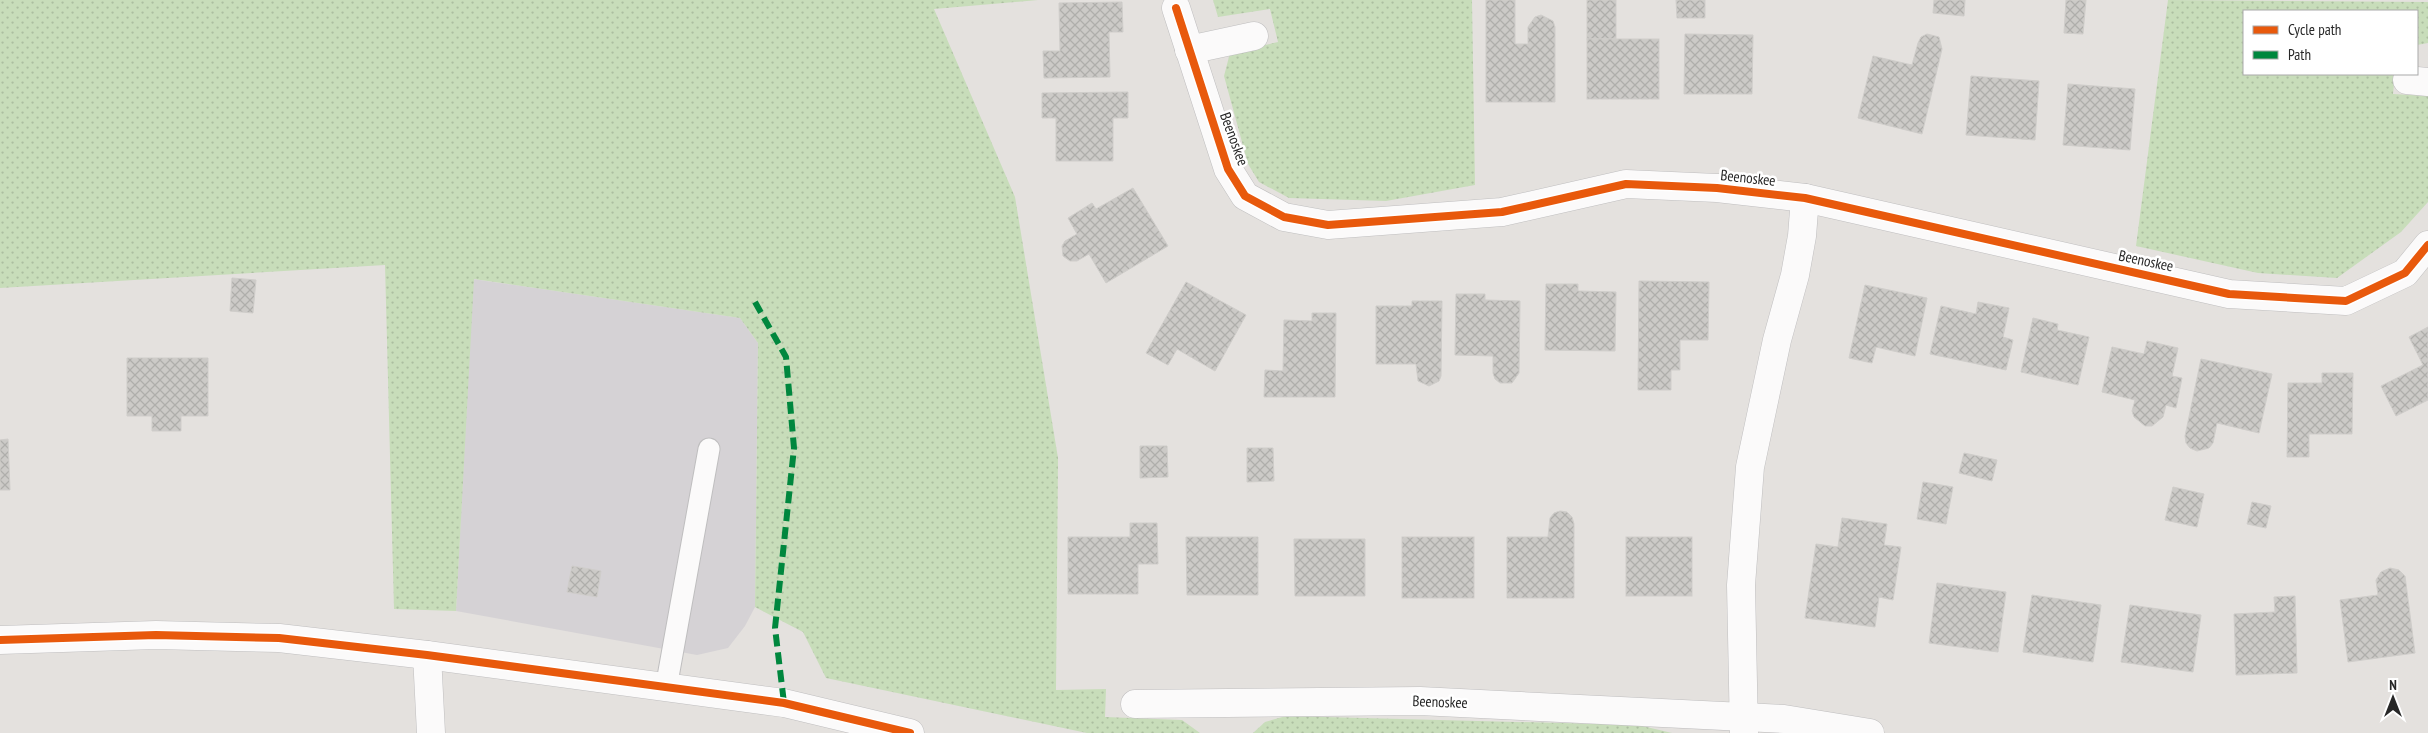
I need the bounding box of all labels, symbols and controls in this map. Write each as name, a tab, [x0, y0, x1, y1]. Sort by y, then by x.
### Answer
legend	[2243, 10, 2418, 75]
text: Cycle path	[2288, 20, 2341, 39]
text: Path	[2288, 45, 2311, 64]
street label: Beenoskee	[1216, 110, 1253, 168]
street label: Beenoskee	[1720, 165, 1777, 190]
street label: Beenoskee	[2117, 245, 2175, 276]
north arrow	[2368, 673, 2418, 723]
text: N	[2389, 676, 2397, 694]
street label: Beenoskee	[1412, 691, 1468, 712]

